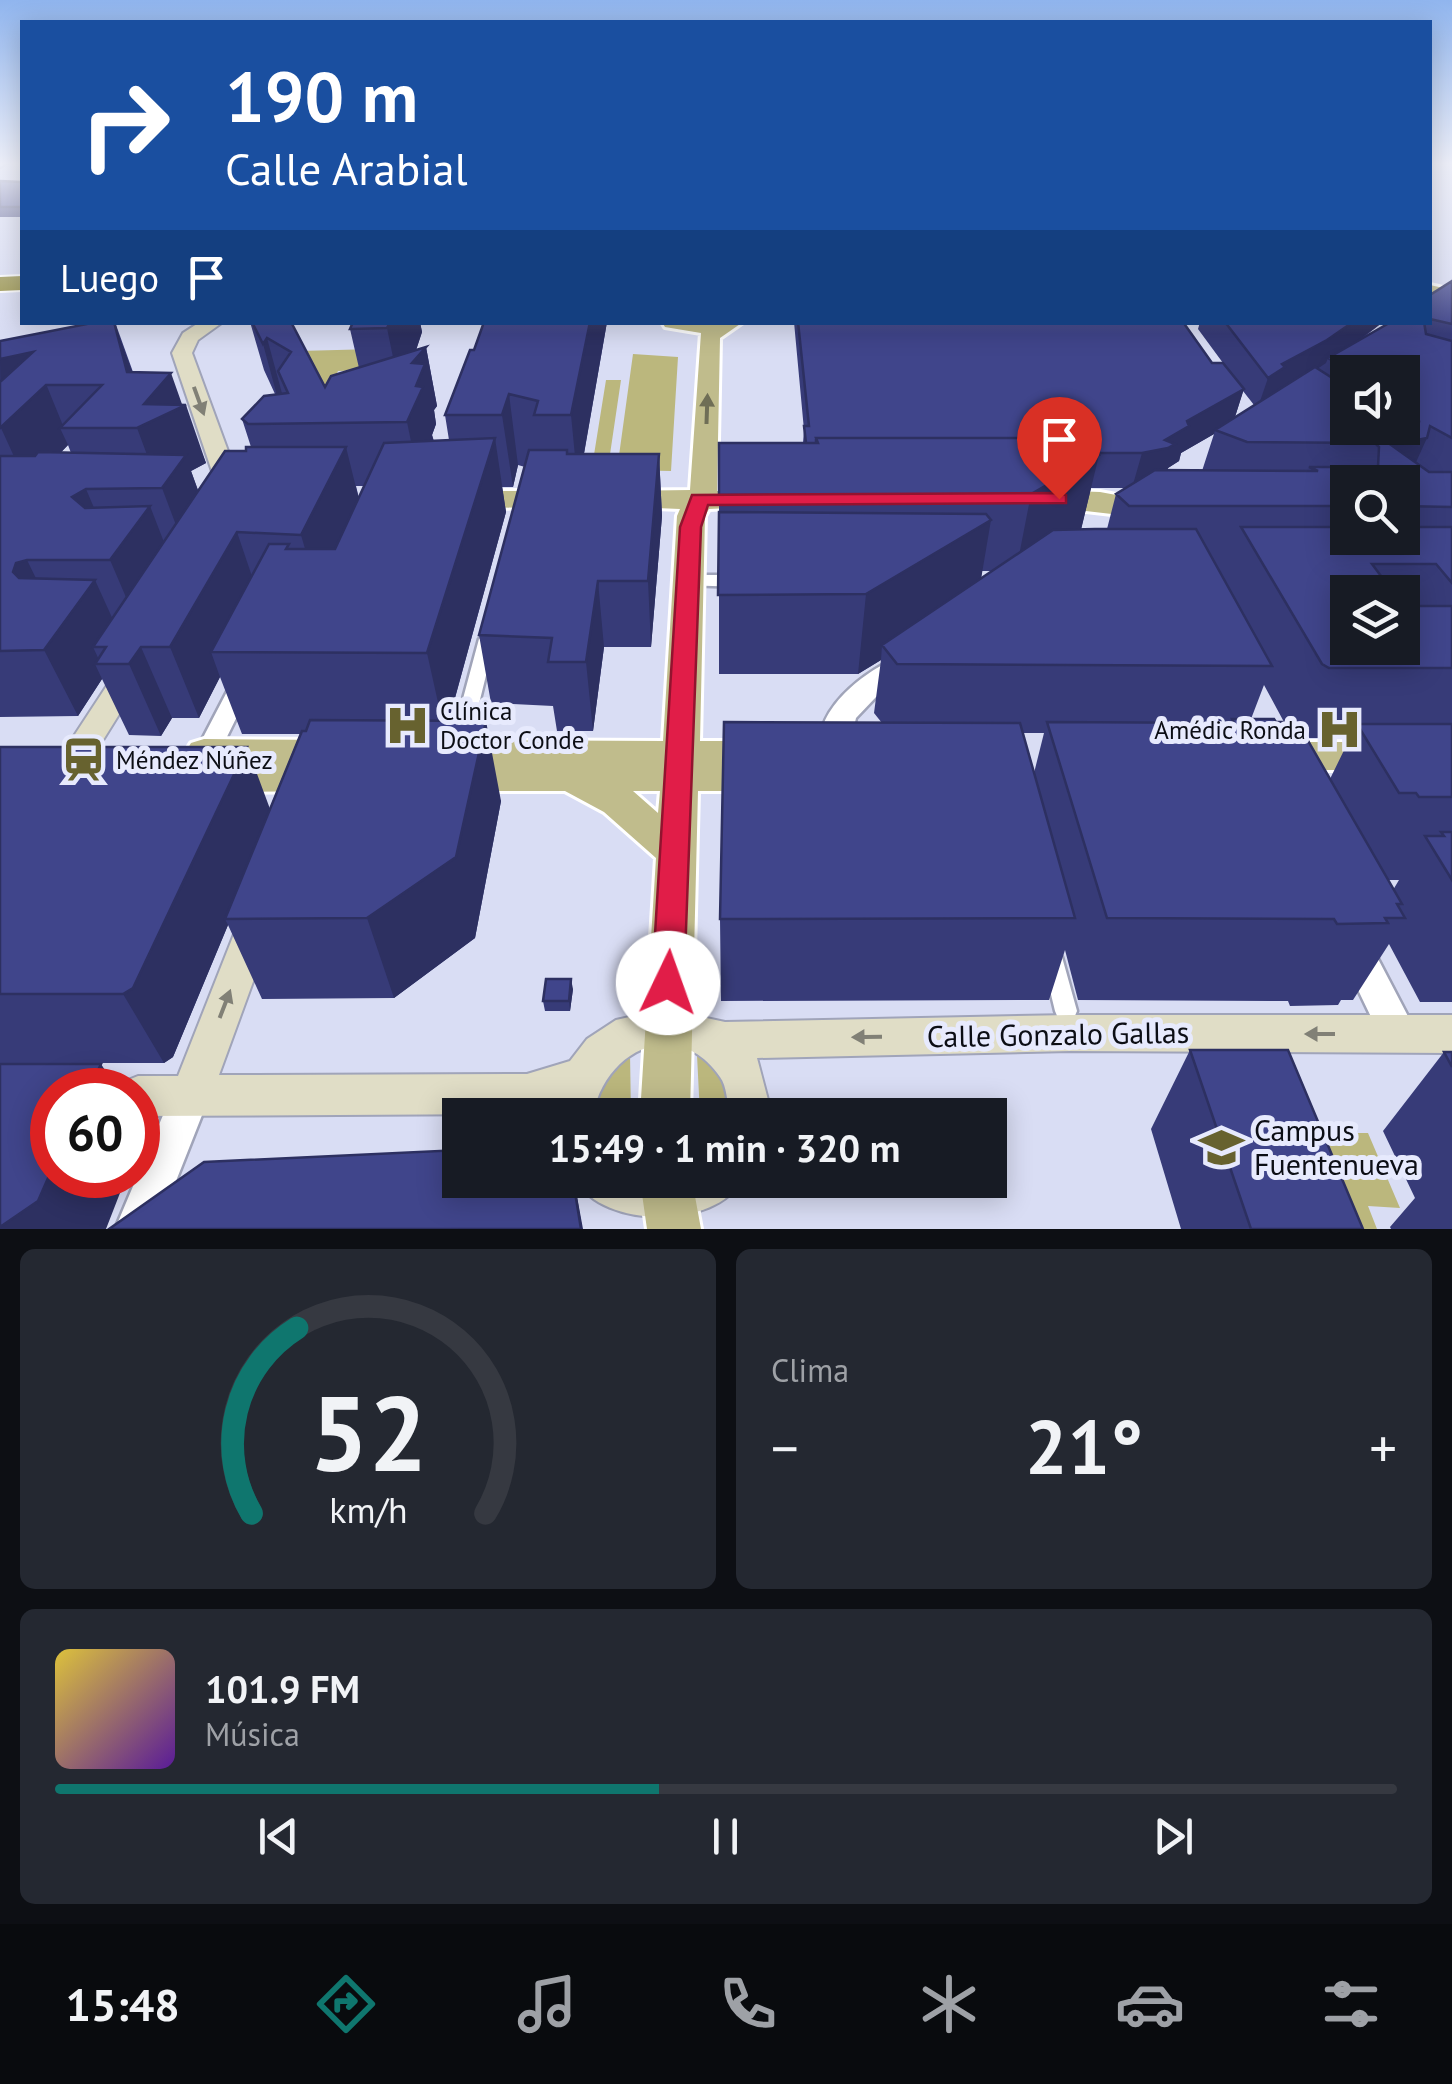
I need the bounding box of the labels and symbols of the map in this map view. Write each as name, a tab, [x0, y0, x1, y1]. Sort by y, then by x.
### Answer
one-way arrow	[192, 387, 207, 417]
one-way arrow	[699, 393, 715, 425]
pin	[1017, 397, 1102, 500]
place label: Clínica Doctor Conde	[440, 695, 584, 756]
hospital icon: Clínica Doctor Conde	[383, 701, 431, 749]
hospital icon: Amédic Ronda	[1315, 706, 1363, 754]
place label: Amédic Ronda	[1154, 714, 1306, 746]
station icon: Méndez Núñez	[59, 736, 107, 784]
place label: Méndez Núñez	[116, 744, 273, 776]
position arrow	[616, 931, 720, 1035]
one-way arrow	[218, 989, 234, 1019]
street label: Calle Gonzalo Gallas	[926, 1012, 1190, 1055]
one-way arrow	[1303, 1026, 1335, 1042]
one-way arrow	[851, 1029, 883, 1045]
speed limit sign: 60	[30, 1068, 160, 1198]
place label: Campus Fuentenueva	[1254, 1110, 1419, 1183]
school or university icon: Campus Fuentenueva	[1197, 1124, 1245, 1172]

